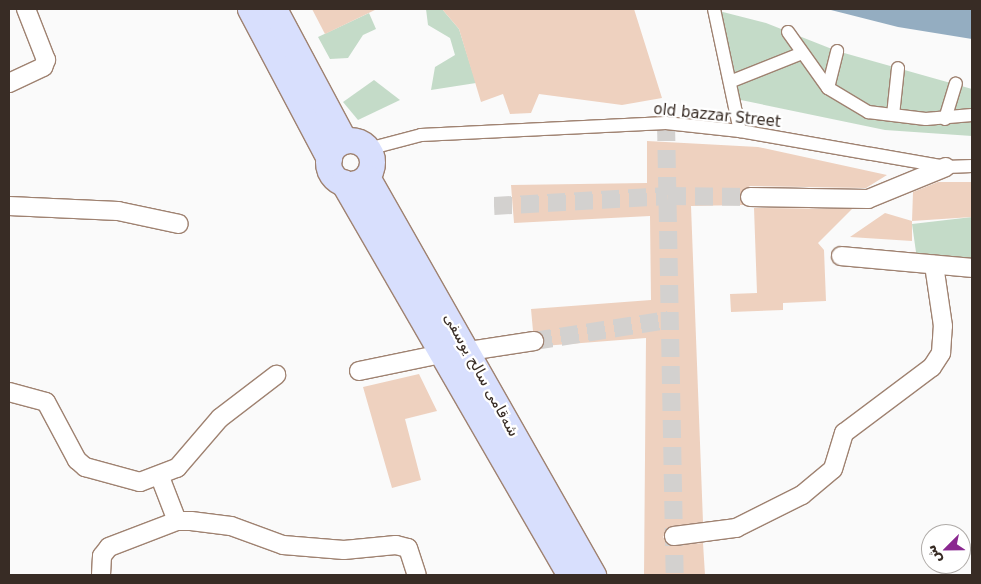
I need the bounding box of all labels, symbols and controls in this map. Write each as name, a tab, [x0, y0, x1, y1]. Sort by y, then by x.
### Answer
street label: old bazzar Street	[653, 100, 781, 132]
street label: شەقامی سالح یوسفی	[440, 310, 522, 440]
north arrow	[921, 524, 971, 574]
text: ش	[922, 542, 944, 566]

